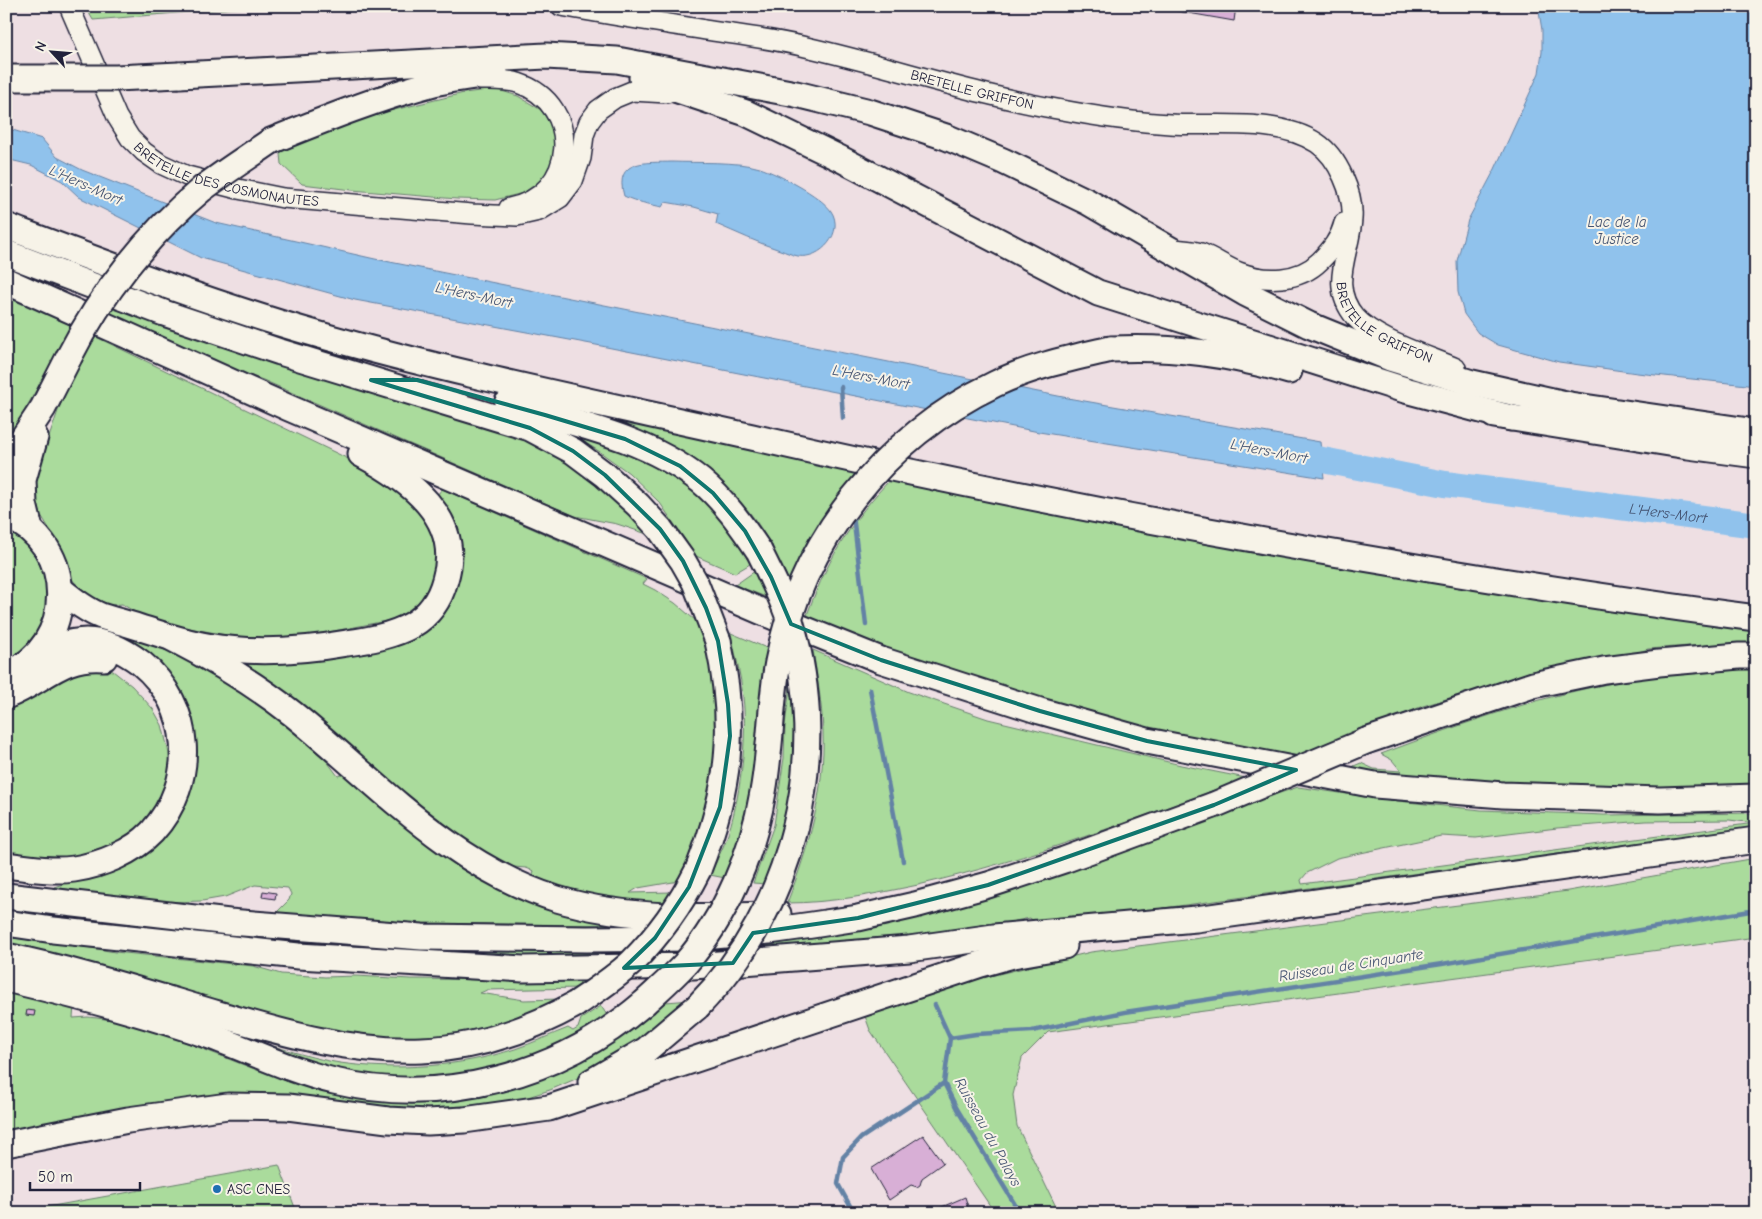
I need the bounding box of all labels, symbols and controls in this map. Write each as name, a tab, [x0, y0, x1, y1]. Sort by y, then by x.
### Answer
north arrow	[28, 28, 78, 78]
text: N	[31, 39, 50, 54]
street label: BRETELLE GRIFFON	[909, 66, 1035, 113]
street label: BRETELLE DES COSMONAUTES	[130, 138, 320, 210]
water label: L'Hers-Mort	[47, 161, 126, 210]
water label: Lac de la Justice	[1588, 213, 1647, 248]
water label: L'Hers-Mort	[434, 278, 515, 312]
street label: BRETELLE GRIFFON	[1333, 281, 1435, 366]
water label: L'Hers-Mort	[831, 361, 912, 394]
water label: L'Hers-Mort	[1229, 435, 1310, 468]
water label: L'Hers-Mort	[1628, 499, 1709, 528]
water label: Ruisseau de Cinquante	[1278, 945, 1425, 985]
water label: Ruisseau du Palays	[951, 1074, 1026, 1190]
scale bar	[30, 1159, 140, 1191]
text: 50 m	[38, 1168, 73, 1186]
place label: ASC CNES	[227, 1181, 290, 1198]
marker: ASC CNES	[211, 1183, 223, 1195]

